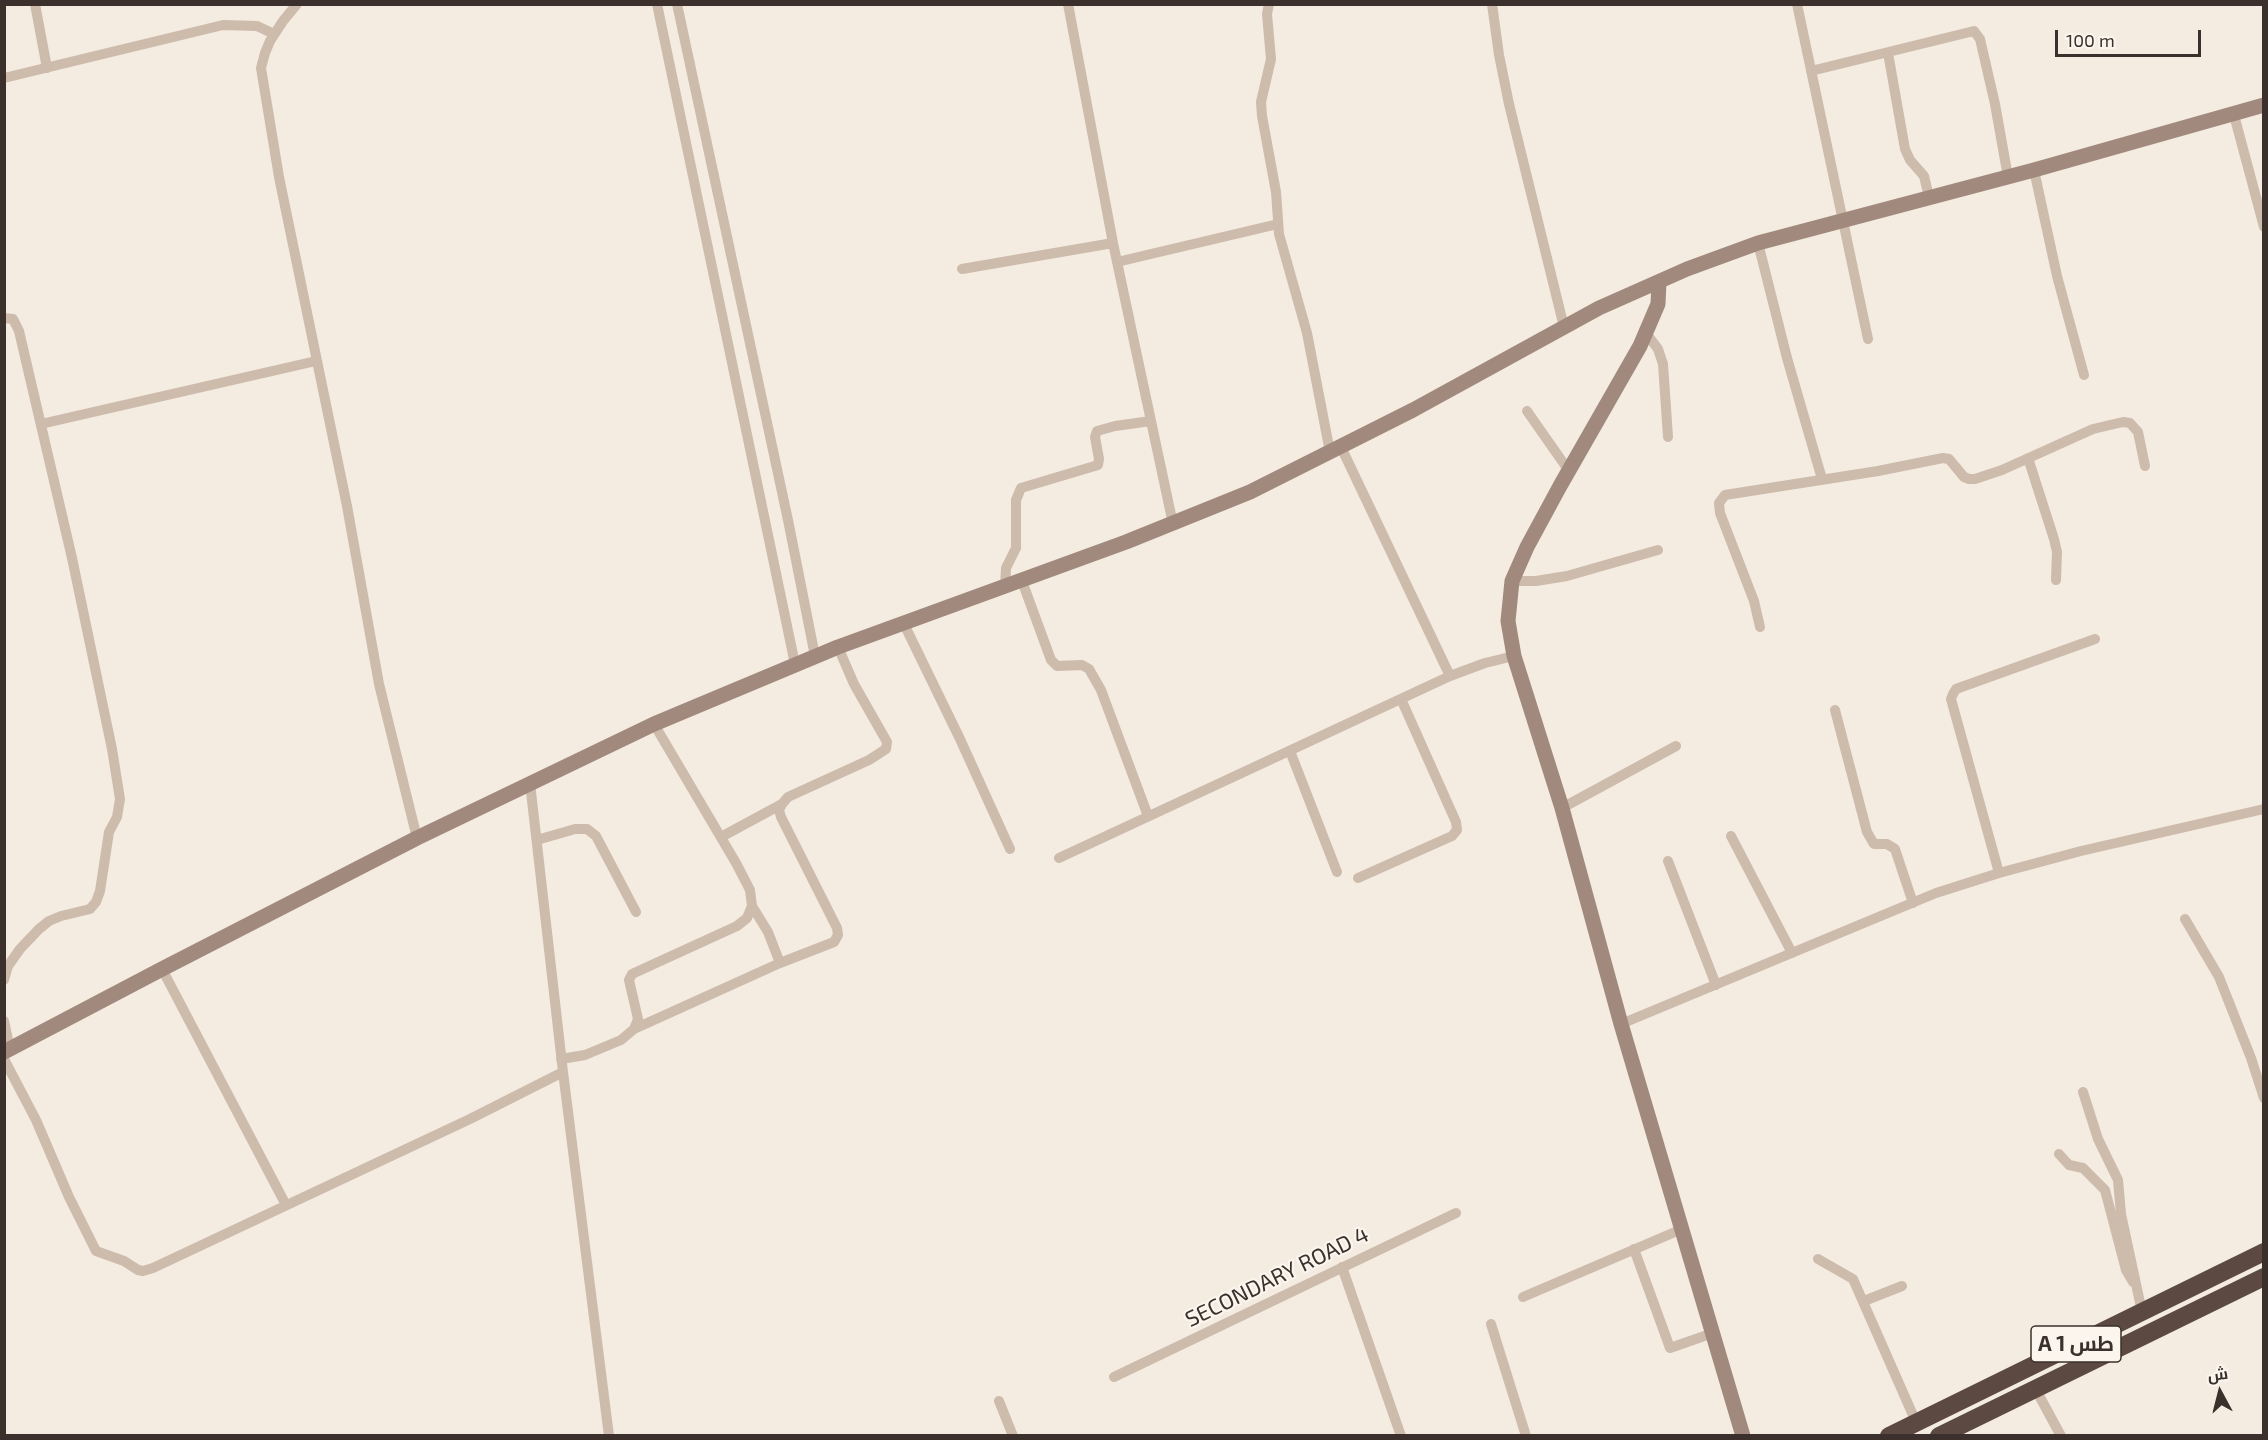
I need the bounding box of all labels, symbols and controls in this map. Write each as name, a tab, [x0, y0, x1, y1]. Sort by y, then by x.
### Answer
scale bar	[2058, 18, 2204, 56]
text: 100 m	[2066, 29, 2115, 51]
street label: SECONDARY ROAD 4	[1181, 1221, 1373, 1333]
road number: A 1 طس	[2031, 1326, 2121, 1362]
north arrow	[2190, 1362, 2250, 1422]
text: ش	[2206, 1363, 2229, 1384]

